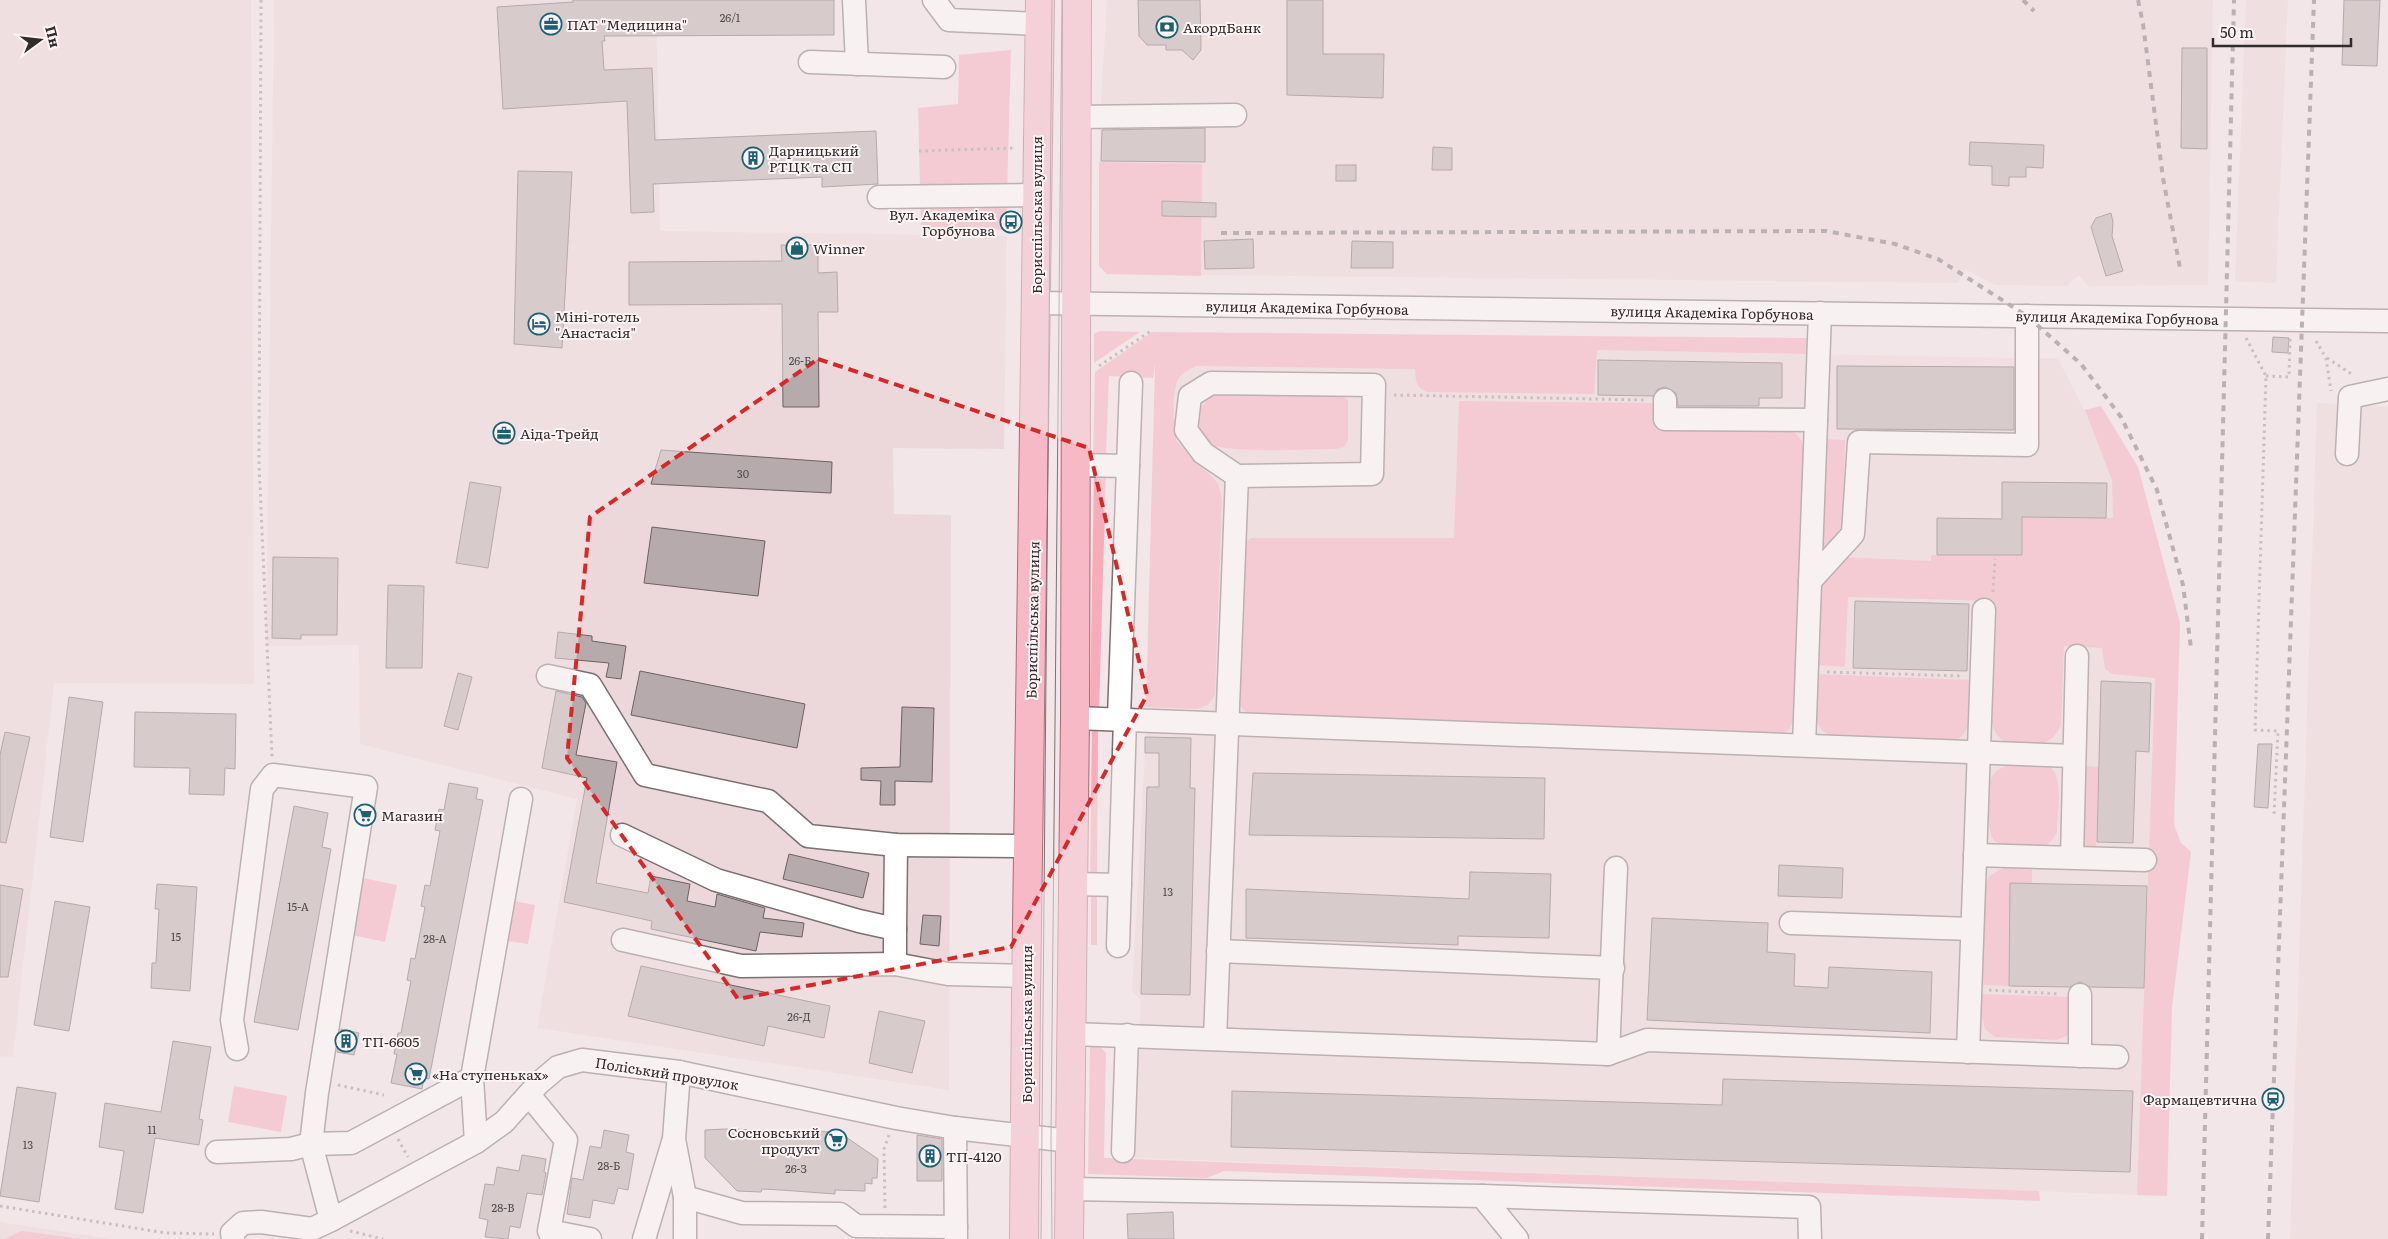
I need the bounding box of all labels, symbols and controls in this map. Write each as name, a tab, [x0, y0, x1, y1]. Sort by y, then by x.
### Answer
house number: 26/1	[720, 9, 741, 25]
office icon: ПАТ "Медицина"	[539, 12, 563, 36]
place label: ПАТ "Медицина"	[567, 14, 687, 34]
north arrow	[15, 15, 65, 65]
bank icon: АкордБанк	[1155, 15, 1179, 39]
scale bar	[2213, 15, 2350, 47]
place label: АкордБанк	[1183, 17, 1262, 37]
text: 50 m	[2220, 20, 2254, 43]
text: Пн	[41, 23, 66, 50]
street label: Бориспільська вулиця	[1026, 136, 1046, 294]
place label: Дарницький РТЦК та СП	[769, 140, 859, 176]
building icon: Дарницький РТЦК та СП	[741, 146, 765, 170]
place label: Вул. Академіка Горбунова	[889, 204, 995, 240]
bus stop icon: Вул. Академіка Горбунова	[999, 210, 1023, 234]
shop icon: Winner	[785, 236, 809, 260]
place label: Winner	[813, 238, 865, 258]
street label: вулиця Академіка Горбунова	[1205, 295, 1409, 319]
street label: вулиця Академіка Горбунова	[1610, 300, 1814, 324]
street label: вулиця Академіка Горбунова	[2015, 305, 2219, 329]
place label: Міні-готель "Анастасія"	[555, 306, 640, 342]
hotel icon: Міні-готель "Анастасія"	[527, 312, 551, 336]
house number: 26-Б	[789, 352, 811, 368]
office icon: Аіда-Трейд	[492, 421, 516, 445]
place label: Аіда-Трейд	[520, 423, 599, 443]
house number: 30	[737, 465, 749, 481]
street label: Бориспільська вулиця	[1021, 541, 1043, 699]
supermarket icon: Магазин	[353, 803, 377, 827]
place label: Магазин	[381, 805, 443, 825]
house number: 13	[1163, 883, 1173, 899]
house number: 15-А	[287, 898, 309, 914]
house number: 15	[171, 928, 181, 944]
house number: 28-А	[423, 930, 447, 946]
street label: Бориспільська вулиця	[1016, 945, 1036, 1103]
house number: 26-Д	[787, 1008, 811, 1024]
building icon: ТП-6605	[334, 1029, 358, 1053]
place label: ТП-6605	[362, 1031, 419, 1051]
street label: Поліський провулок	[594, 1052, 741, 1094]
supermarket icon: «На ступеньках»	[404, 1062, 428, 1086]
place label: «На ступеньках»	[432, 1064, 549, 1084]
station icon: Фармацевтична	[2261, 1087, 2285, 1111]
place label: Фармацевтична	[2143, 1089, 2257, 1109]
house number: 11	[148, 1121, 157, 1137]
place label: Сосновський продукт	[728, 1122, 820, 1158]
supermarket icon: Сосновський продукт	[824, 1128, 848, 1152]
house number: 13	[23, 1136, 33, 1152]
building icon: ТП-4120	[918, 1144, 942, 1168]
place label: ТП-4120	[946, 1146, 1002, 1166]
house number: 28-Б	[598, 1157, 620, 1173]
house number: 26-З	[785, 1160, 807, 1176]
house number: 28-В	[492, 1199, 514, 1215]

